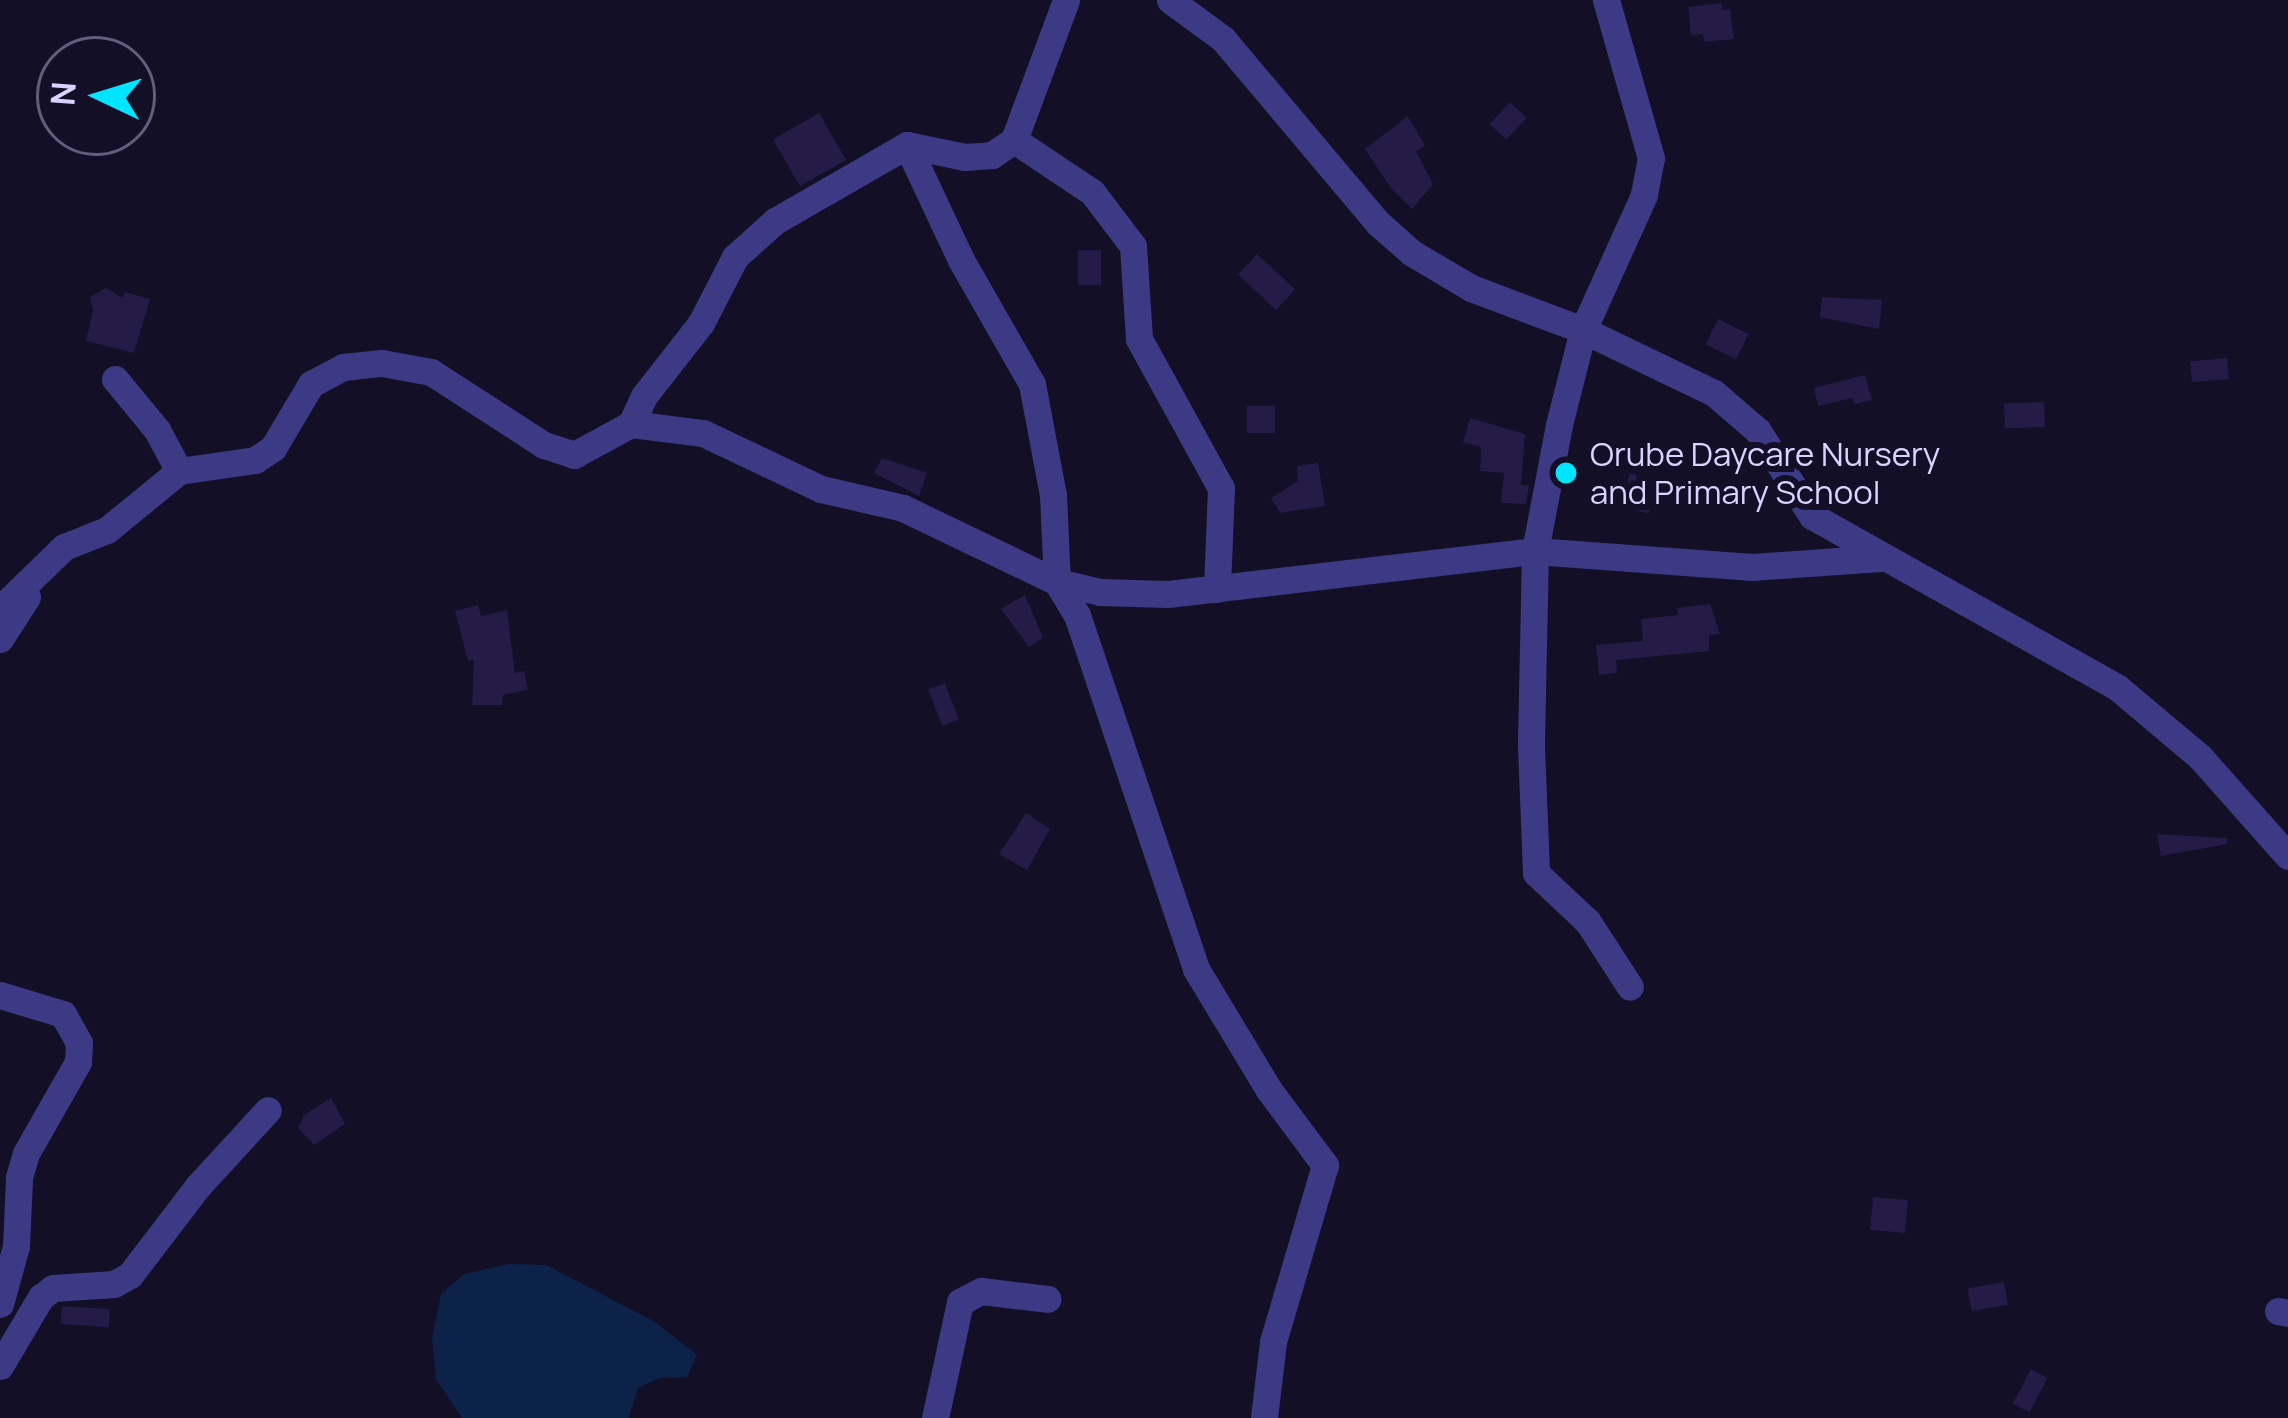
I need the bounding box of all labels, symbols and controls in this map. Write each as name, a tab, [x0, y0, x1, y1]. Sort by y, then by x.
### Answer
north arrow	[36, 36, 156, 156]
text: N	[39, 80, 86, 107]
place label: Orube Daycare Nursery and Primary School	[1590, 434, 1940, 512]
marker: Orube Daycare Nursery and Primary School	[1553, 460, 1579, 486]

